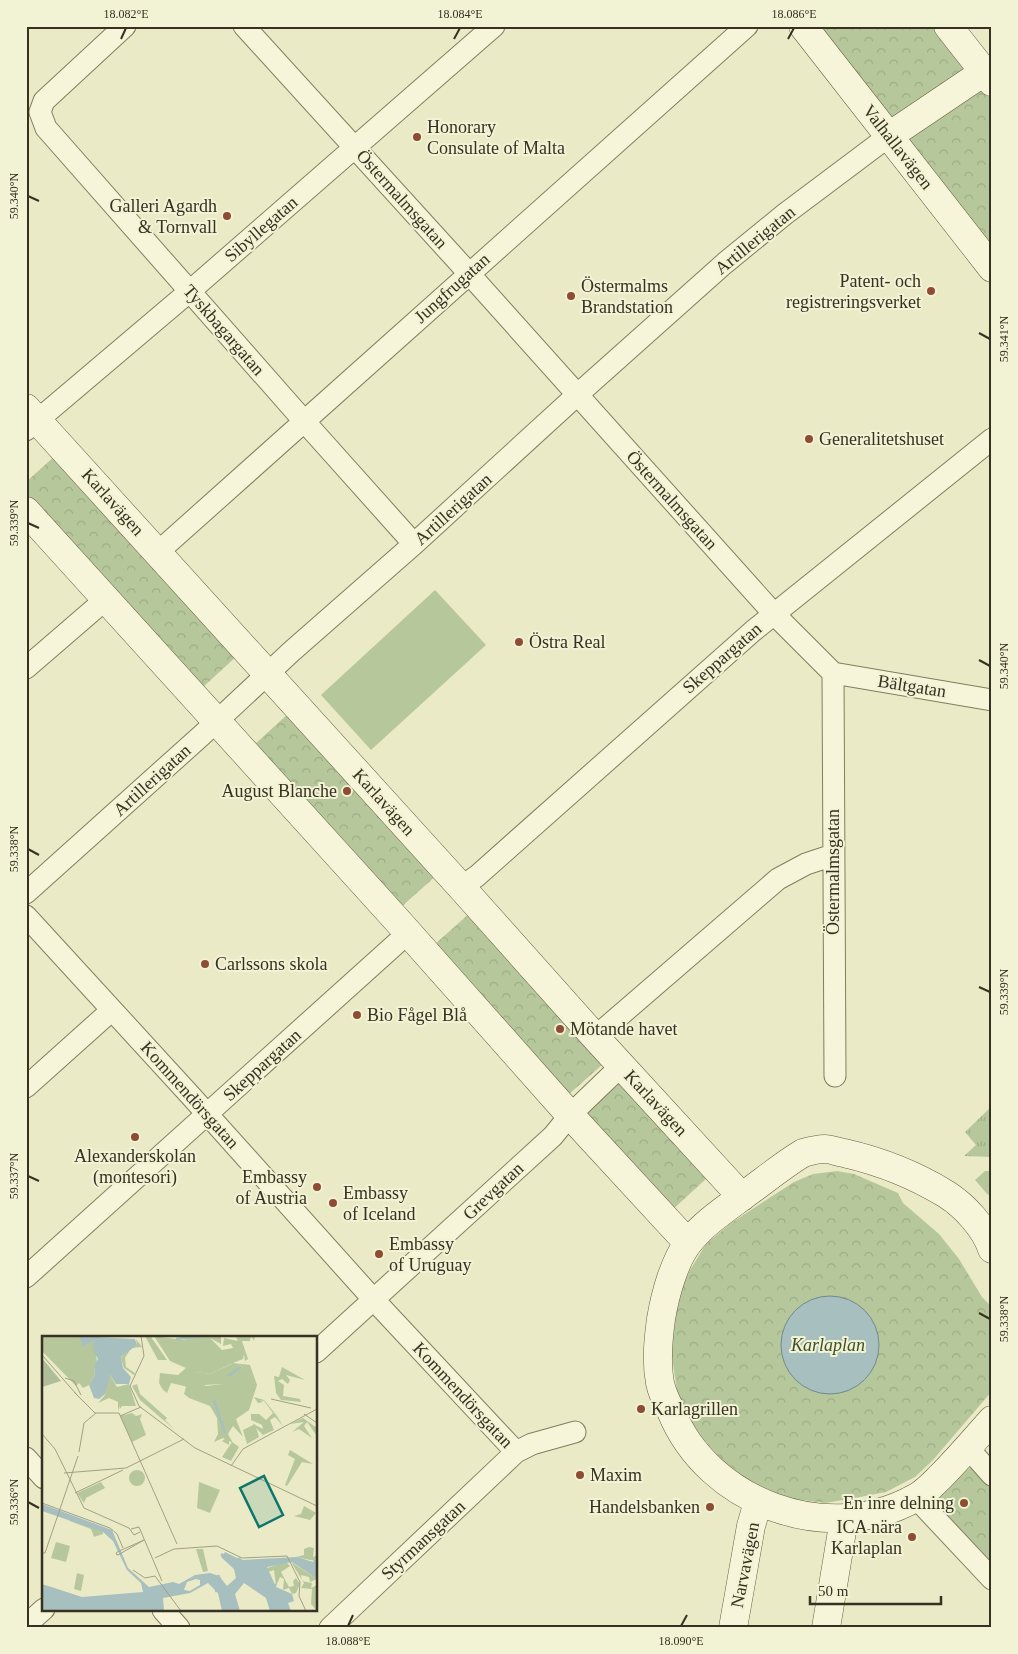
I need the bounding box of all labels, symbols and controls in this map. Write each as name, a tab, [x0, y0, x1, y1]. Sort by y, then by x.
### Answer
text: 18.082°E	[103, 7, 149, 21]
text: 18.084°E	[437, 7, 483, 21]
text: 18.086°E	[771, 7, 817, 21]
street label: Valhallavägen	[859, 101, 937, 193]
place label: Honorary Consulate of Malta	[427, 117, 565, 158]
marker: Honorary Consulate of Malta	[411, 131, 423, 143]
street label: Östermalmsgatan	[352, 146, 452, 252]
text: 59.340°N	[7, 172, 21, 219]
street label: Sibyllegatan	[220, 192, 302, 266]
place label: Galleri Agardh & Tornvall	[110, 196, 217, 237]
street label: Artillerigatan	[711, 202, 799, 278]
marker: Galleri Agardh & Tornvall	[221, 210, 233, 222]
street label: Jungfrugatan	[410, 249, 494, 327]
place label: Patent- och registreringsverket	[786, 271, 921, 312]
place label: Östermalms Brandstation	[581, 276, 673, 317]
street label: Tyskbagargatan	[179, 281, 269, 379]
marker: Patent- och registreringsverket	[925, 285, 937, 297]
marker: Östermalms Brandstation	[565, 290, 577, 302]
text: 59.341°N	[997, 315, 1011, 362]
place label: Generalitetshuset	[819, 429, 944, 449]
marker: Generalitetshuset	[803, 433, 815, 445]
street label: Östermalmsgatan	[622, 447, 722, 553]
street label: Karlavägen	[78, 464, 148, 540]
street label: Artillerigatan	[410, 469, 496, 549]
text: 59.339°N	[7, 499, 21, 546]
street label: Skeppargatan	[679, 618, 765, 698]
place label: Östra Real	[529, 632, 605, 652]
marker: Östra Real	[513, 636, 525, 648]
text: 59.340°N	[997, 642, 1011, 689]
street label: Bältgatan	[876, 671, 948, 701]
street label: Artillerigatan	[109, 740, 195, 820]
street label: Karlavägen	[349, 764, 419, 840]
place label: August Blanche	[222, 781, 337, 801]
marker: August Blanche	[341, 785, 353, 797]
street label: Östermalmsgatan	[823, 809, 843, 935]
text: 59.338°N	[7, 825, 21, 872]
place label: Carlssons skola	[215, 954, 328, 974]
marker: Carlssons skola	[199, 958, 211, 970]
text: 59.339°N	[997, 968, 1011, 1015]
place label: Bio Fågel Blå	[367, 1005, 467, 1025]
marker: Bio Fågel Blå	[351, 1009, 363, 1021]
place label: Mötande havet	[570, 1019, 677, 1039]
marker: Mötande havet	[554, 1023, 566, 1035]
street label: Skeppargatan	[219, 1025, 305, 1105]
street label: Kommendörsgatan	[137, 1037, 243, 1153]
street label: Karlavägen	[620, 1066, 692, 1140]
marker: Alexanderskolan (montesori)	[129, 1131, 141, 1143]
place label: Alexanderskolan (montesori)	[74, 1146, 196, 1188]
text: 59.337°N	[7, 1152, 21, 1199]
street label: Grevgatan	[459, 1158, 527, 1224]
place label: Embassy of Austria	[236, 1167, 307, 1208]
marker: Embassy of Austria	[311, 1181, 323, 1193]
place label: Embassy of Iceland	[343, 1183, 415, 1224]
marker: Embassy of Iceland	[327, 1197, 339, 1209]
place label: Embassy of Uruguay	[389, 1234, 471, 1275]
marker: Embassy of Uruguay	[373, 1248, 385, 1260]
text: 59.338°N	[997, 1295, 1011, 1342]
park label: Karlaplan	[790, 1335, 865, 1355]
inset map	[42, 1336, 318, 1612]
street label: Kommendörsgatan	[409, 1338, 517, 1452]
place label: Karlagrillen	[651, 1399, 738, 1419]
marker: Karlagrillen	[635, 1403, 647, 1415]
place label: Maxim	[590, 1465, 642, 1485]
marker: Maxim	[574, 1469, 586, 1481]
text: 59.336°N	[7, 1478, 21, 1525]
place label: En inre delning	[843, 1493, 954, 1513]
street label: Styrmansgatan	[377, 1496, 469, 1584]
place label: Handelsbanken	[589, 1497, 700, 1517]
marker: En inre delning	[958, 1497, 970, 1509]
marker: Handelsbanken	[704, 1501, 716, 1513]
place label: ICA nära Karlaplan	[831, 1517, 902, 1558]
street label: Narvavägen	[727, 1520, 763, 1610]
marker: ICA nära Karlaplan	[906, 1531, 918, 1543]
scale bar	[810, 1574, 942, 1606]
text: 50 m	[818, 1583, 849, 1599]
text: 18.088°E	[325, 1634, 371, 1648]
text: 18.090°E	[658, 1634, 704, 1648]

